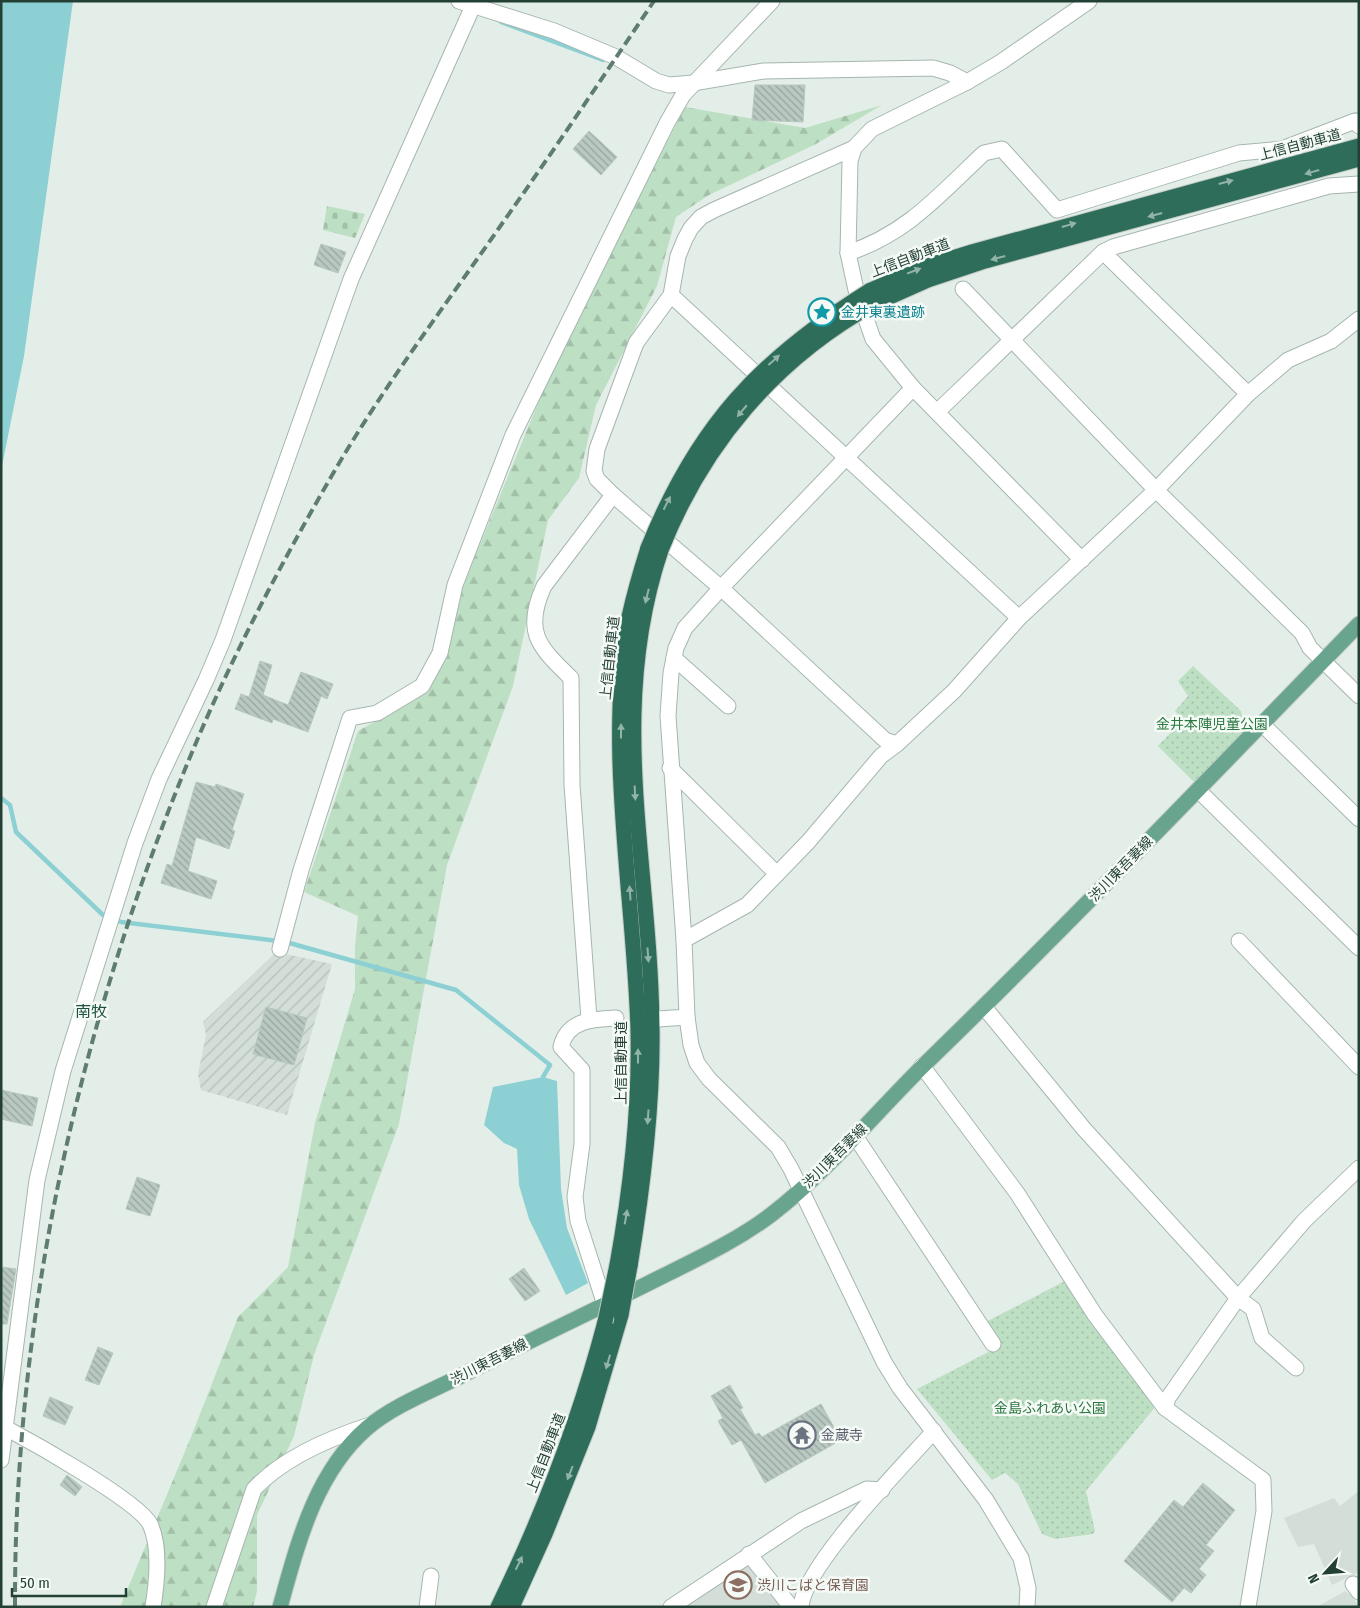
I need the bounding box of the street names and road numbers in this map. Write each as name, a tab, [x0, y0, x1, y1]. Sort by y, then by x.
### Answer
street label: 上信自動車道	[1257, 126, 1343, 164]
street label: 上信自動車道	[868, 235, 952, 281]
street label: 上信自動車道	[597, 615, 623, 701]
street label: 渋川東吾妻線	[1086, 833, 1156, 905]
street label: 上信自動車道	[613, 1021, 630, 1105]
street label: 渋川東吾妻線	[799, 1120, 871, 1192]
street label: 渋川東吾妻線	[448, 1335, 530, 1389]
street label: 上信自動車道	[523, 1411, 569, 1495]

